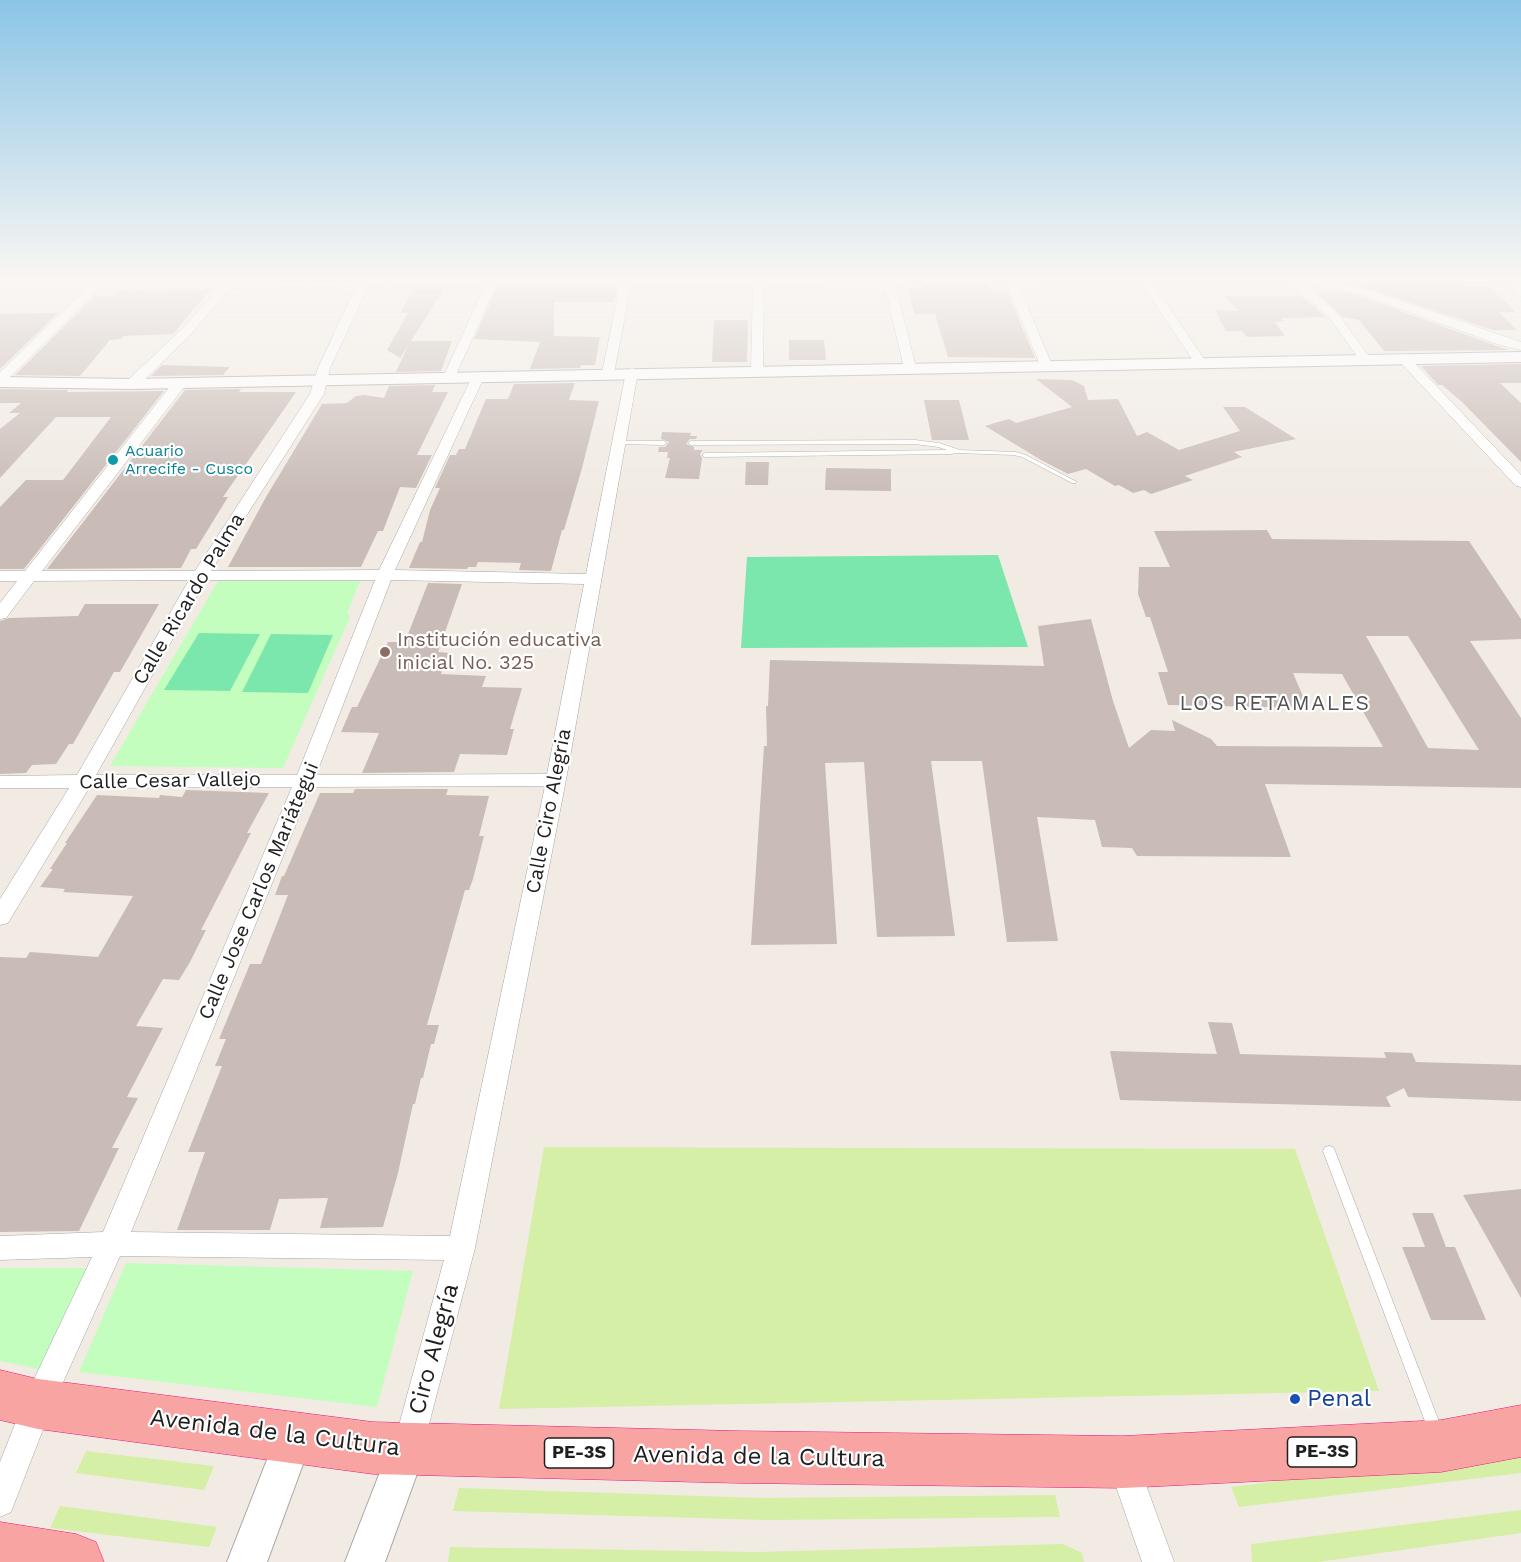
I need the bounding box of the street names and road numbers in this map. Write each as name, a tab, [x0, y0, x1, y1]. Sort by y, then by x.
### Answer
street label: Calle Ricardo Palma	[128, 509, 250, 689]
street label: Calle Ciro Alegria	[521, 726, 577, 896]
street label: Calle Jose Carlos Mariátegui	[194, 759, 324, 1023]
street label: Calle Cesar Vallejo	[79, 767, 261, 795]
street label: Ciro Alegría	[403, 1280, 465, 1418]
street label: Avenida de la Cultura	[148, 1403, 402, 1463]
road number: PE-3S	[1288, 1437, 1356, 1467]
road number: PE-3S	[544, 1438, 614, 1468]
street label: Avenida de la Cultura	[633, 1440, 885, 1474]

